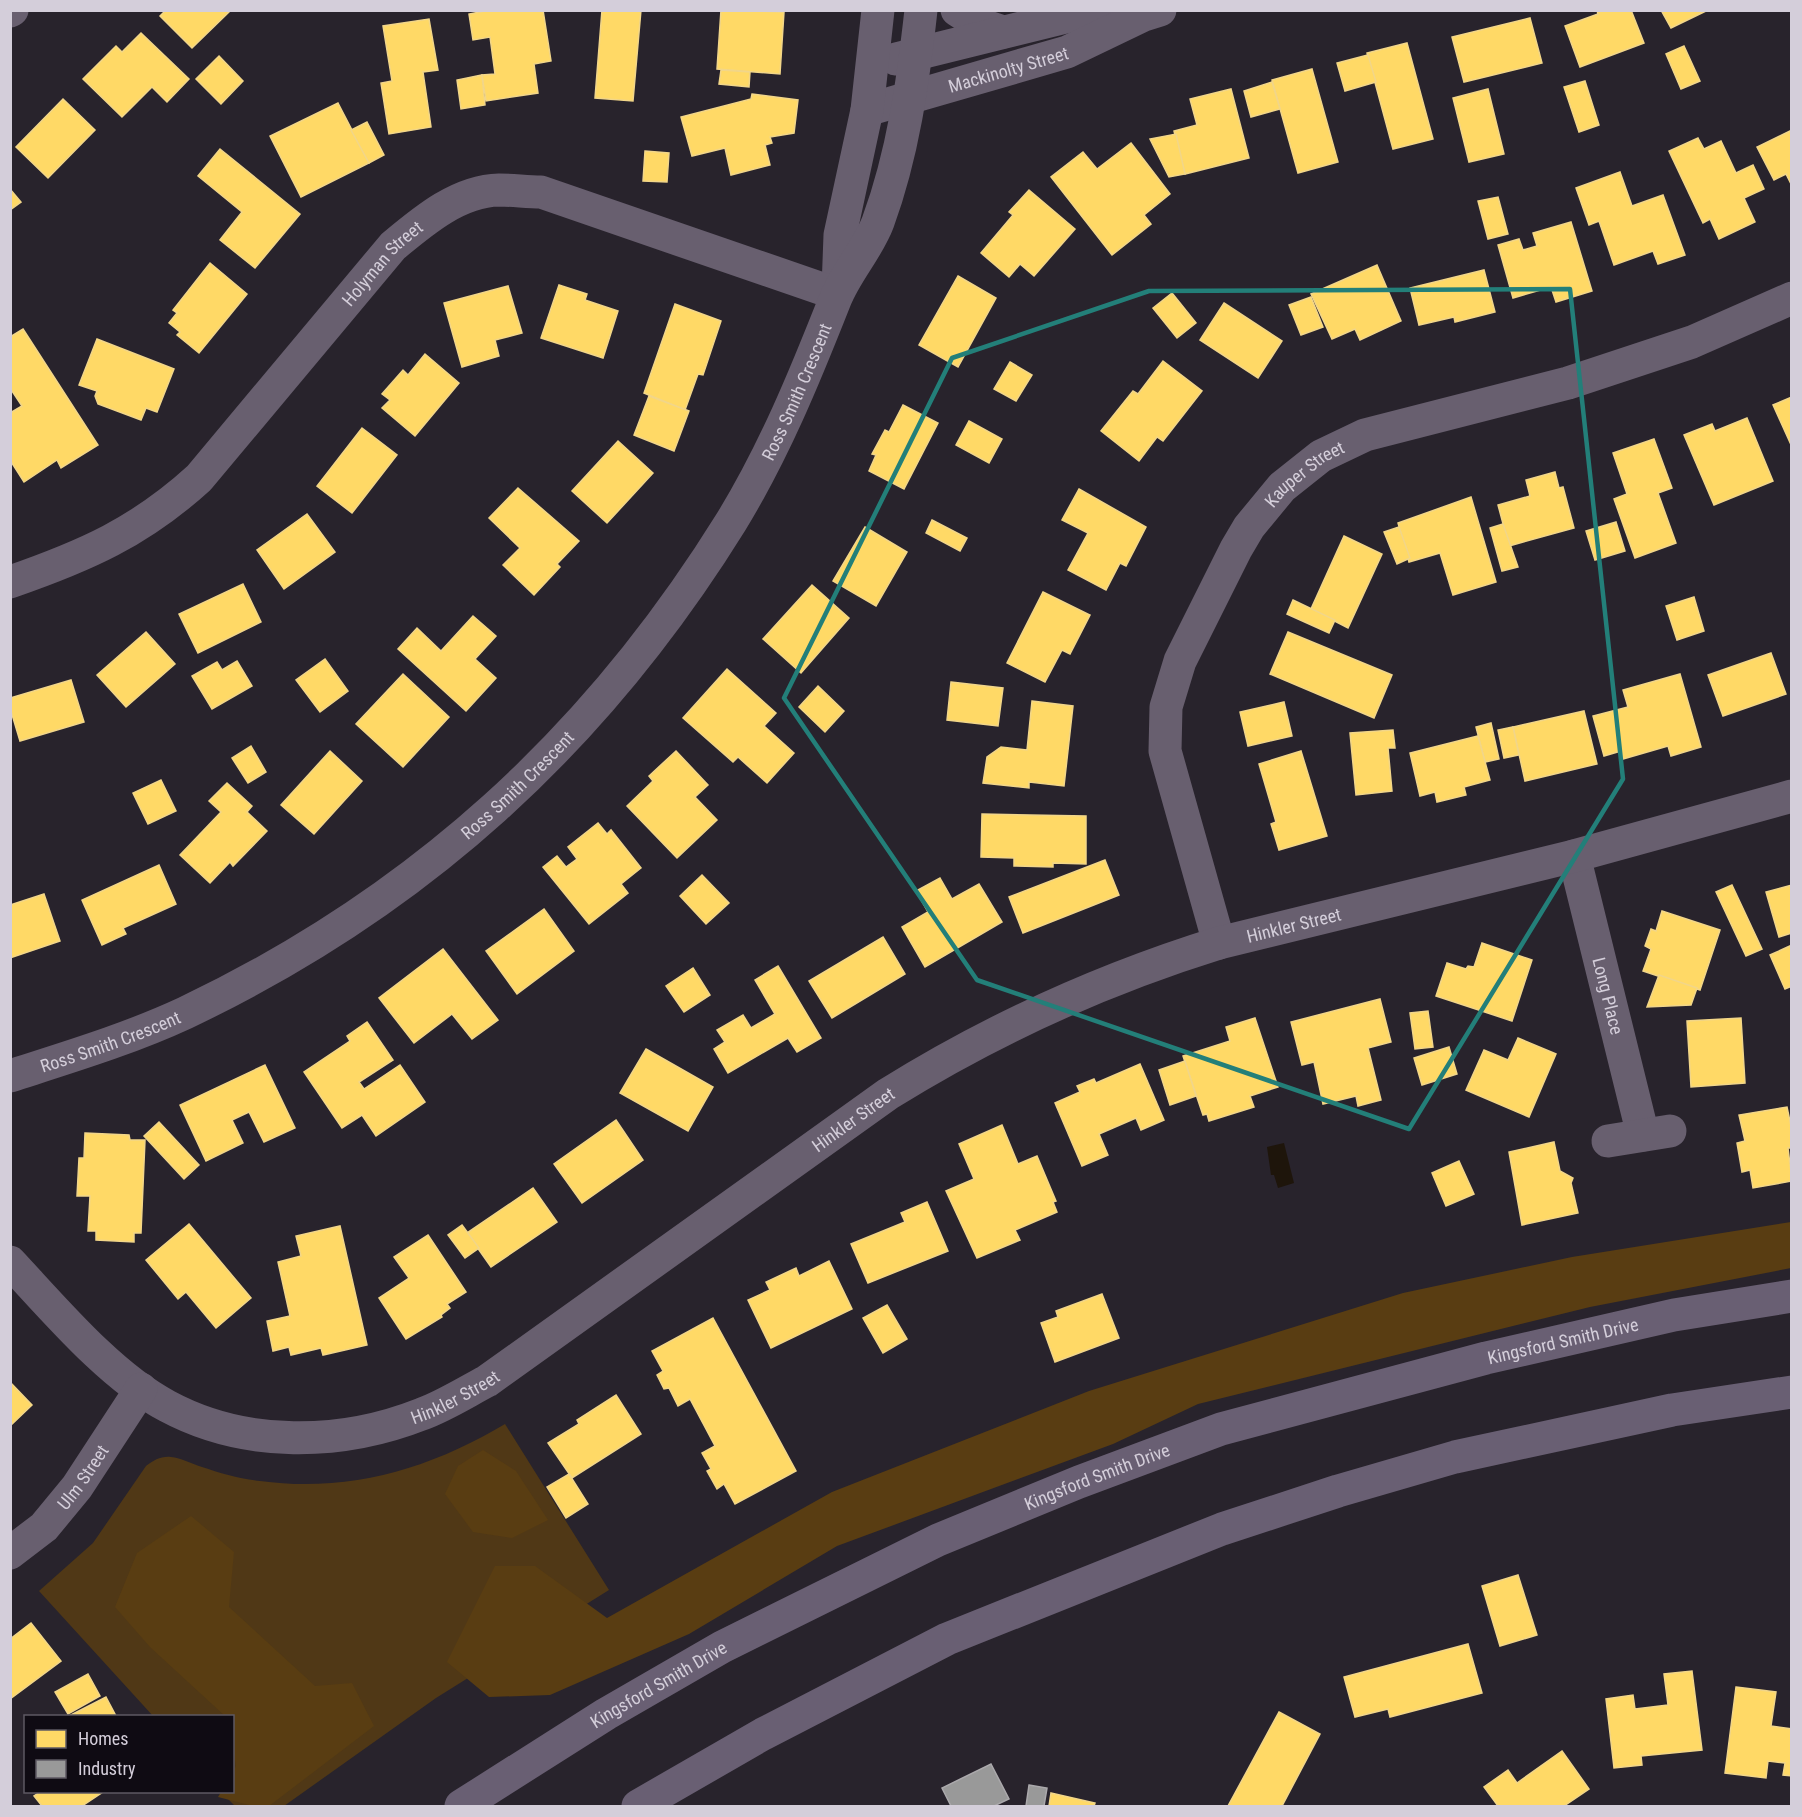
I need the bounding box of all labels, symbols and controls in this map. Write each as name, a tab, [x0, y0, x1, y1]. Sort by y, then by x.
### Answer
street label: Mackinolty Street	[946, 42, 1071, 96]
street label: Holyman Street	[337, 216, 426, 310]
street label: Ross Smith Crescent	[757, 320, 835, 463]
street label: Kauper Street	[1260, 436, 1347, 511]
street label: Ross Smith Crescent	[456, 726, 578, 843]
street label: Hinkler Street	[1244, 903, 1343, 946]
street label: Long Place	[1589, 955, 1628, 1037]
street label: Ross Smith Crescent	[38, 1006, 183, 1076]
street label: Hinkler Street	[807, 1082, 898, 1156]
street label: Kingsford Smith Drive	[1485, 1313, 1640, 1368]
street label: Hinkler Street	[408, 1365, 503, 1428]
street label: Kingsford Smith Drive	[1021, 1439, 1172, 1514]
street label: Ulm Street	[53, 1441, 112, 1514]
street label: Kingsford Smith Drive	[586, 1636, 730, 1732]
legend	[24, 1715, 234, 1793]
text: Homes	[78, 1728, 128, 1749]
text: Industry	[78, 1758, 136, 1779]

